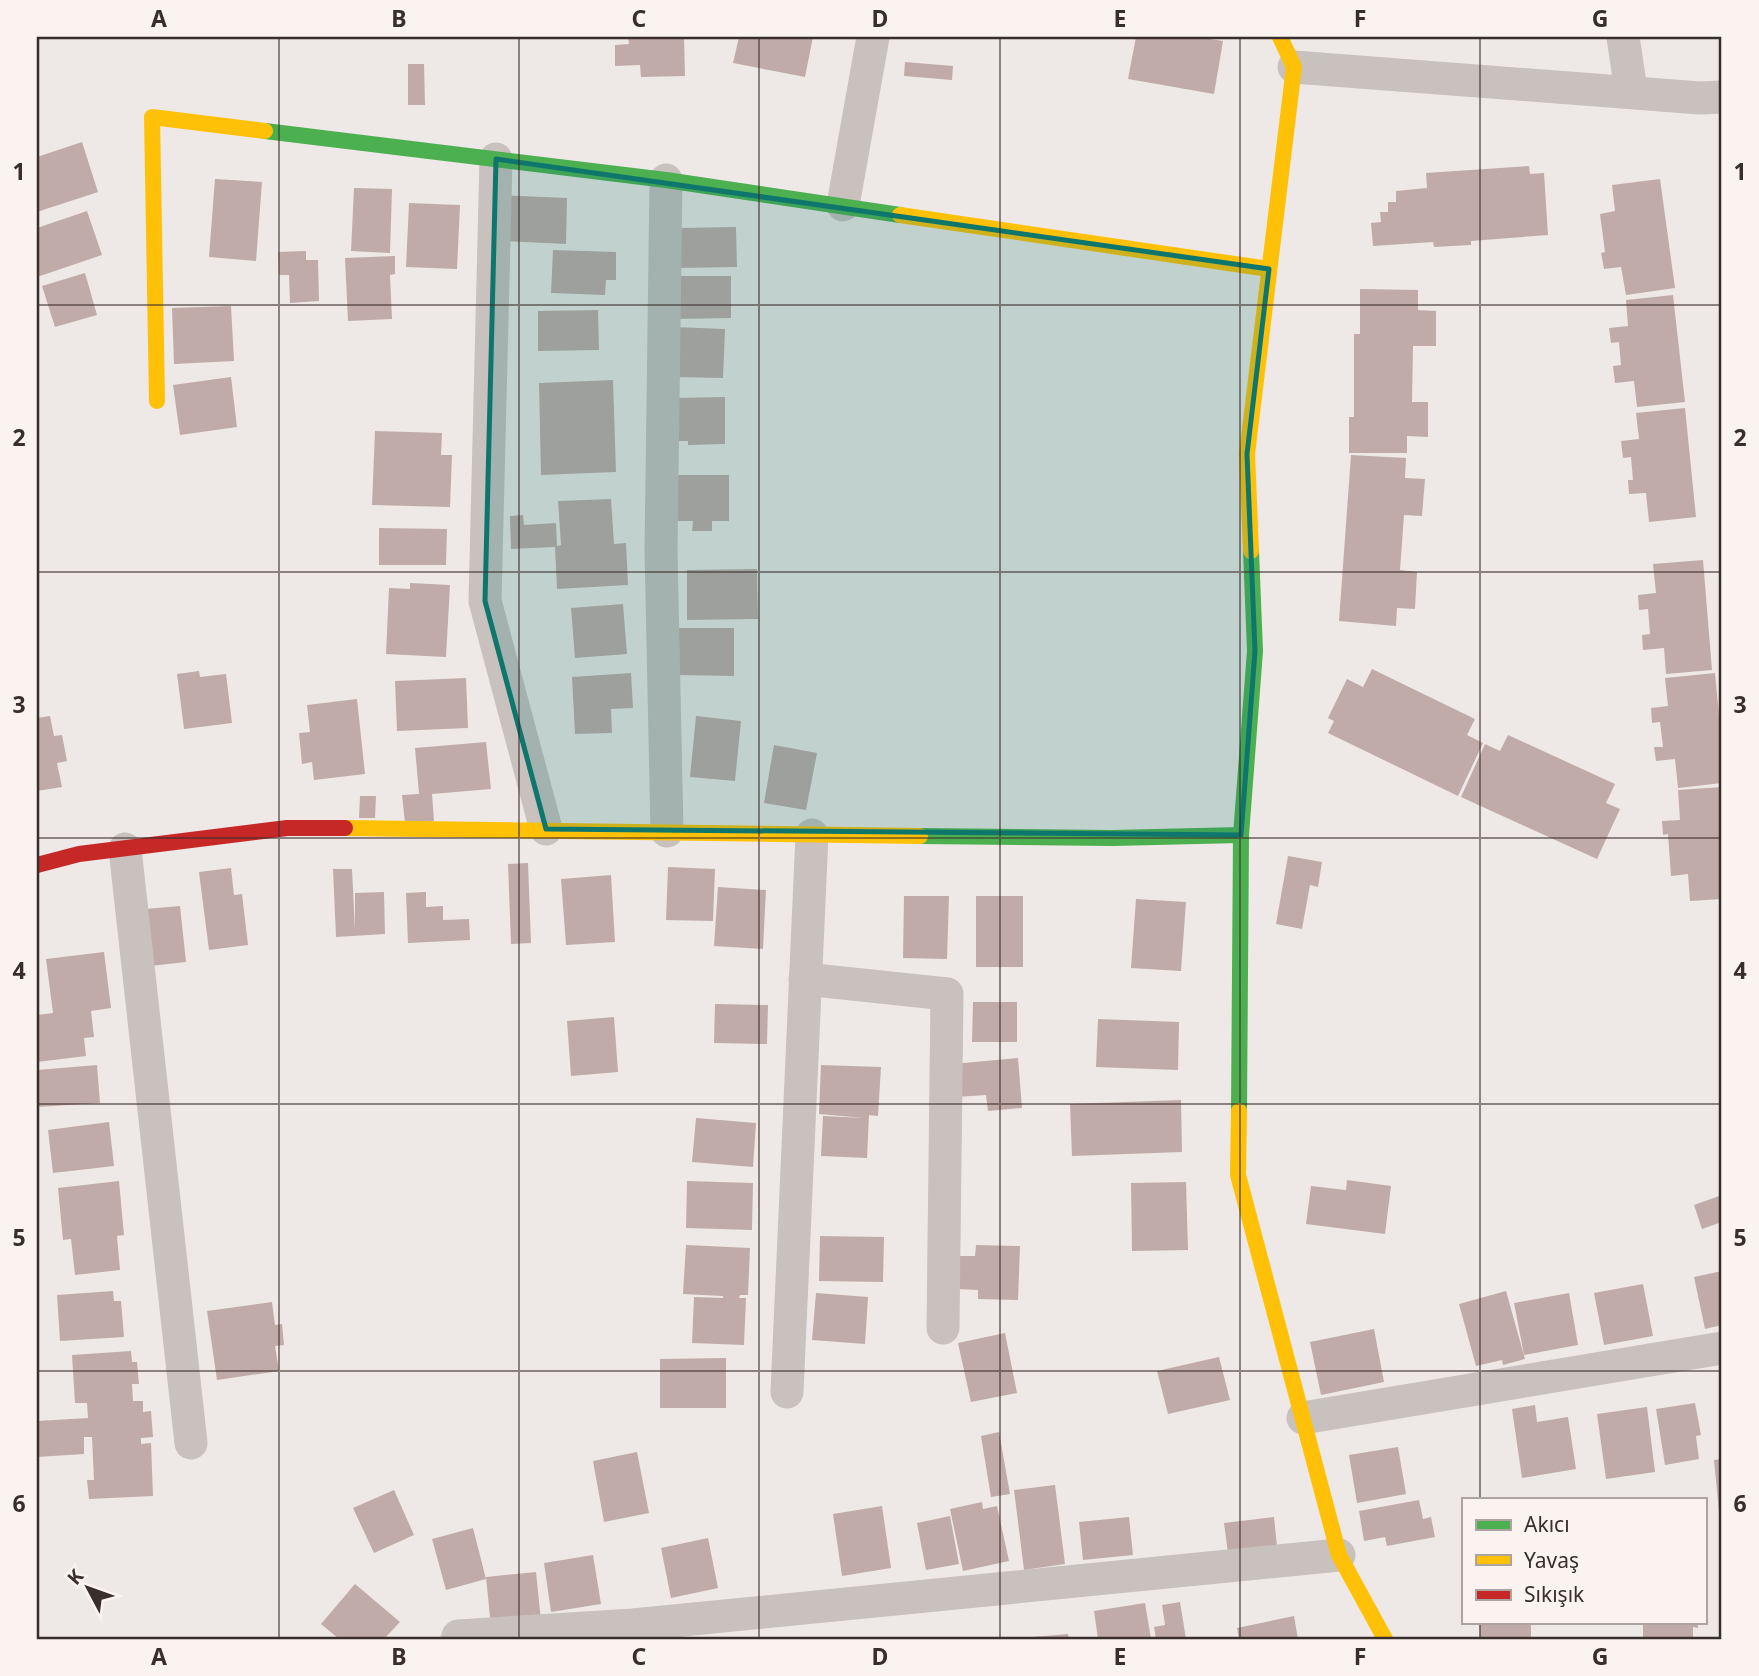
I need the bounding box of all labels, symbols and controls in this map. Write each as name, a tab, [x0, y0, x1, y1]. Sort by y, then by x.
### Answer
text: A	[151, 2, 167, 34]
text: B	[391, 2, 407, 34]
text: C	[632, 2, 647, 34]
text: D	[872, 2, 888, 34]
text: E	[1114, 2, 1126, 34]
text: F	[1354, 2, 1366, 34]
text: G	[1592, 2, 1608, 34]
text: 1	[12, 155, 26, 187]
text: 1	[1733, 155, 1747, 187]
text: 2	[12, 421, 26, 453]
text: 2	[1733, 421, 1747, 453]
text: 3	[12, 688, 26, 720]
text: 3	[1733, 688, 1747, 720]
text: 4	[12, 954, 26, 986]
text: 4	[1733, 954, 1747, 986]
text: 5	[12, 1221, 26, 1253]
text: 5	[1733, 1221, 1747, 1253]
text: 6	[12, 1487, 26, 1519]
text: 6	[1733, 1487, 1747, 1519]
legend	[1462, 1498, 1706, 1624]
text: Akıcı	[1524, 1510, 1570, 1538]
text: Yavaş	[1524, 1546, 1579, 1574]
north arrow	[52, 1554, 122, 1624]
text: K	[61, 1563, 89, 1590]
text: Sıkışık	[1524, 1580, 1585, 1608]
text: A	[151, 1640, 167, 1672]
text: B	[391, 1640, 407, 1672]
text: C	[632, 1640, 647, 1672]
text: D	[872, 1640, 888, 1672]
text: E	[1114, 1640, 1126, 1672]
text: F	[1354, 1640, 1366, 1672]
text: G	[1592, 1640, 1608, 1672]

